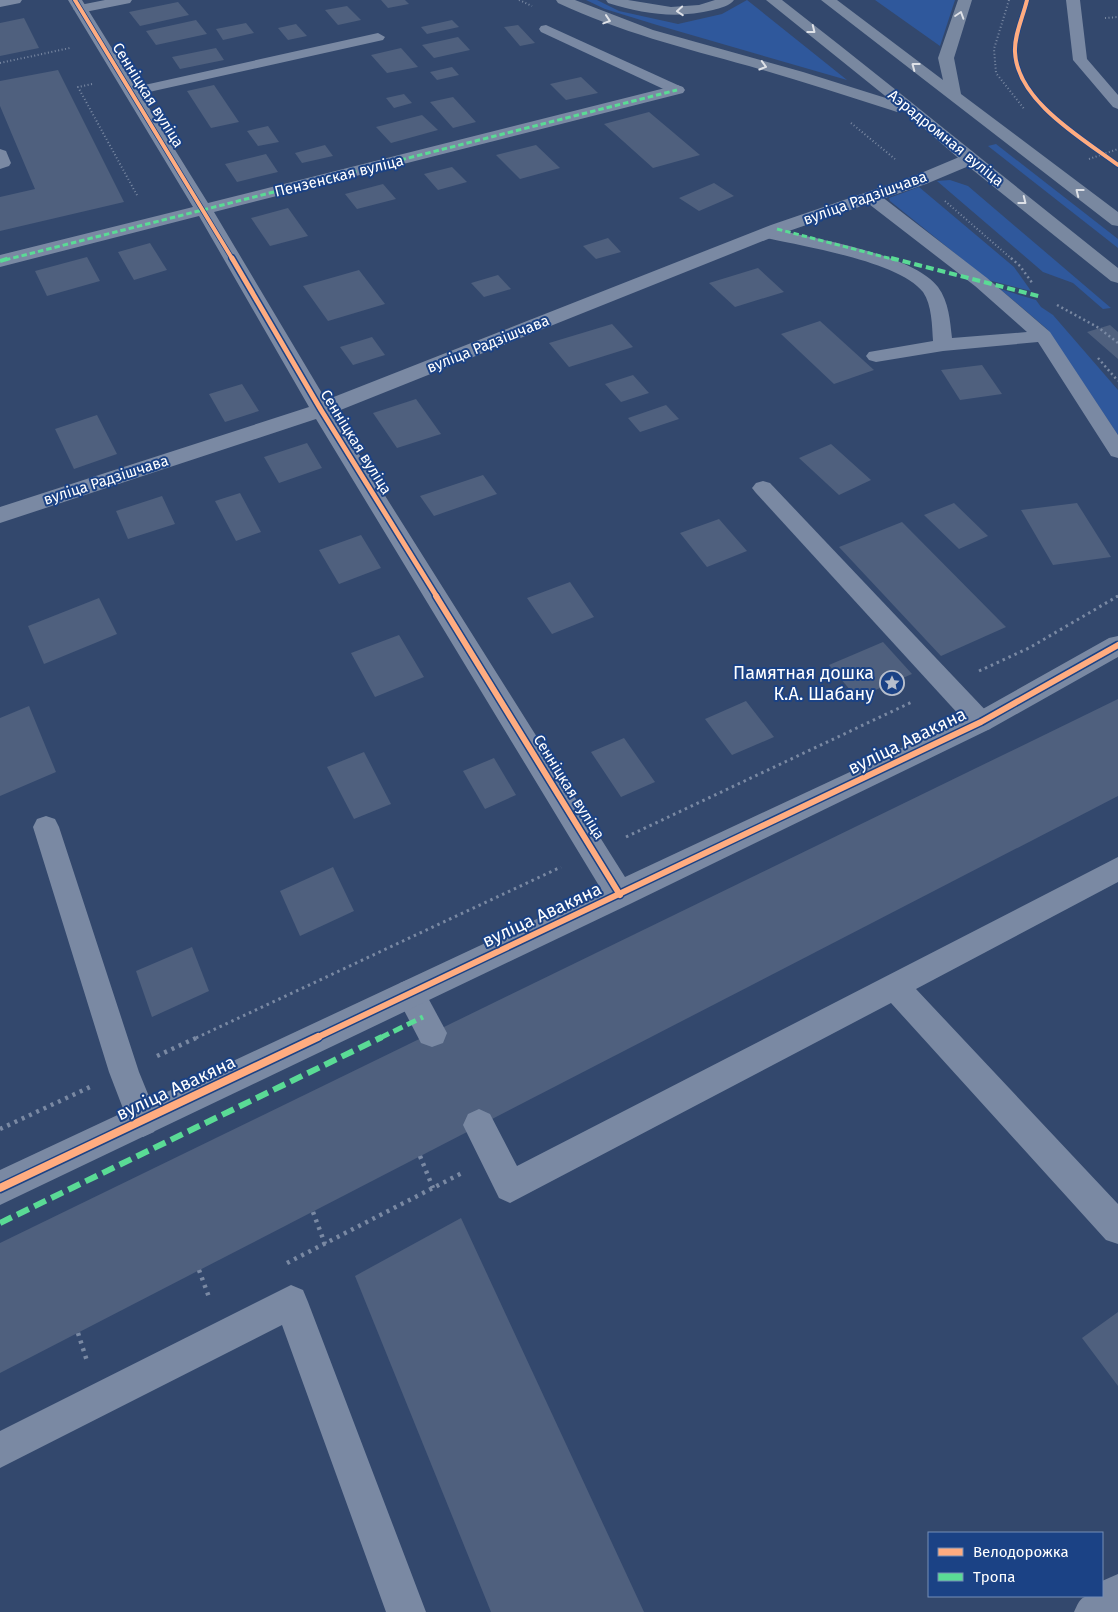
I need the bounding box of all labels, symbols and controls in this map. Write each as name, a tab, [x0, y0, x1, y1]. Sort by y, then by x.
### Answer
one-way arrow	[676, 5, 684, 16]
one-way arrow	[954, 12, 964, 20]
one-way arrow	[602, 14, 611, 24]
one-way arrow	[806, 25, 815, 34]
street label: Сенніцкая вуліца	[108, 39, 188, 151]
one-way arrow	[758, 60, 767, 70]
one-way arrow	[912, 64, 921, 72]
street label: Аэрадромная вуліца	[885, 86, 1007, 190]
street label: Пензенская вуліца	[273, 151, 405, 201]
street label: вуліца Радзішчава	[801, 167, 929, 229]
one-way arrow	[1076, 189, 1085, 197]
one-way arrow	[1017, 195, 1026, 203]
street label: вуліца Радзішчава	[424, 311, 552, 377]
street label: Сенніцкая вуліца	[316, 386, 396, 498]
street label: вуліца Радзішчава	[41, 451, 171, 509]
place label: Памятная дошка К.А. Шабану	[733, 662, 874, 705]
place icon: Памятная дошка К.А. Шабану	[879, 670, 905, 696]
street label: вуліца Авакяна	[844, 703, 970, 779]
street label: Сенніцкая вуліца	[529, 731, 609, 843]
street label: вуліца Авакяна	[479, 878, 605, 952]
street label: вуліца Авакяна	[113, 1051, 239, 1125]
legend	[928, 1532, 1103, 1597]
text: Велодорожка	[973, 1543, 1069, 1561]
text: Тропа	[973, 1568, 1015, 1586]

